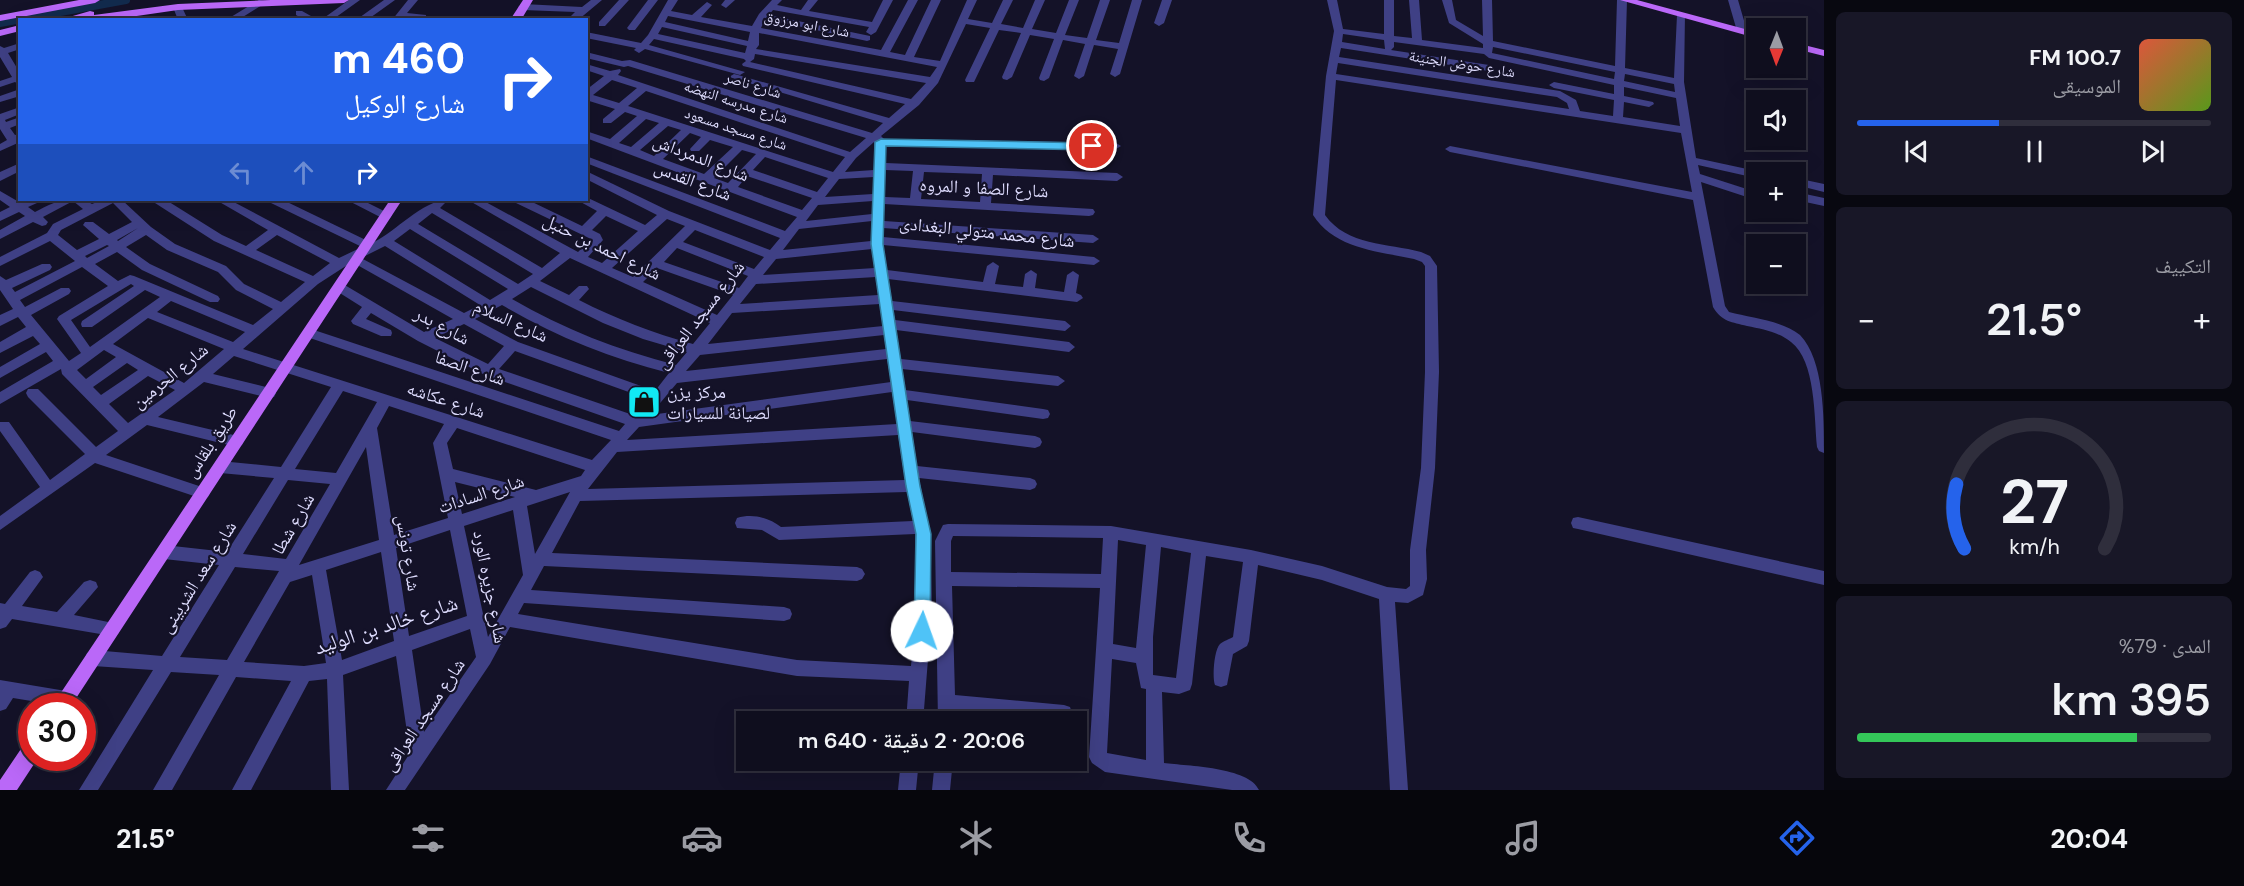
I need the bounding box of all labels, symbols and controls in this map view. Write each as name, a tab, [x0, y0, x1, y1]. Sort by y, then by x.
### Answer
street label: شارع ابو مرزوق	[763, 6, 852, 42]
north arrow	[1746, 18, 1806, 78]
map controls	[1746, 18, 1806, 294]
text: 460 m	[332, 31, 465, 86]
icon: right	[486, 42, 564, 120]
text: 100.7 FM	[2029, 43, 2121, 72]
street label: شارع حوض الجنينة	[1408, 46, 1517, 82]
street label: شارع ناصر	[721, 67, 784, 103]
text: الموسيقى	[2053, 73, 2121, 99]
street label: شارع مدرسه النهضه	[681, 76, 791, 128]
text: شارع الوكيل	[345, 86, 465, 121]
button: sound	[1746, 90, 1806, 150]
street label: شارع مسجد مسعود	[682, 103, 790, 155]
pin	[1066, 120, 1117, 171]
street label: شارع الدمرداش	[650, 129, 752, 187]
icon: arrive	[1075, 129, 1108, 162]
icon: previous	[1900, 135, 1933, 168]
icon: pause	[2018, 135, 2051, 168]
icon: next	[2136, 135, 2169, 168]
street label: شارع القدس	[651, 155, 735, 207]
icon: left	[224, 156, 257, 189]
icon: ahead	[287, 156, 320, 189]
icon: right	[350, 156, 383, 189]
button: +	[1746, 162, 1806, 222]
street label: شارع الصفا و المروه	[919, 173, 1049, 203]
street label: شارع احمد بن حنبل	[539, 208, 665, 286]
street label: شارع محمد متولي البغدادى	[898, 211, 1076, 256]
button: −	[1746, 234, 1806, 294]
text: التكييف	[2155, 253, 2211, 279]
street label: شارع مسجد العراقى	[650, 256, 750, 374]
text: 21.5°	[1986, 290, 2082, 349]
street label: شارع السلام	[470, 294, 552, 348]
text: −	[1857, 298, 1875, 341]
text: +	[2193, 298, 2211, 341]
street label: شارع بدر	[409, 301, 474, 351]
street label: شارع الحرمين	[127, 338, 213, 414]
street label: شارع الصفا	[432, 345, 508, 391]
street label: شارع عكاشه	[404, 376, 488, 424]
place label: مركز يزن لصيانة للسيارات	[667, 380, 770, 425]
shop icon: مركز يزن لصيانة للسيارات	[626, 384, 662, 420]
street label: طريق بلقاس	[179, 402, 243, 482]
text: 27	[1999, 461, 2069, 542]
street label: شارع السادات	[435, 469, 527, 519]
street label: شارع شطا	[266, 489, 320, 559]
street label: شارع تونس	[390, 513, 426, 593]
street label: شارع سعد الشربينى	[154, 516, 242, 638]
street label: شارع جزيره الورد	[467, 529, 513, 645]
text: km/h	[2009, 534, 2059, 562]
street label: شارع خالد بن الوليد	[311, 589, 461, 661]
position arrow	[890, 599, 954, 663]
text: المدى · 79%	[2119, 633, 2211, 659]
street label: شارع مسجد العراقى	[377, 654, 471, 776]
text: 395 km	[2051, 670, 2211, 729]
speed limit sign: 30	[18, 693, 96, 771]
text: 20:06 · 2 دقيقة · 640 m	[798, 726, 1025, 755]
icon: filters	[407, 817, 449, 859]
icon: car	[681, 817, 723, 859]
icon: climate	[955, 817, 997, 859]
icon: phone	[1228, 817, 1270, 859]
icon: music	[1502, 817, 1544, 859]
icon: directions	[1776, 817, 1818, 859]
text: 21.5°	[116, 821, 175, 856]
text: 20:04	[2050, 821, 2128, 856]

